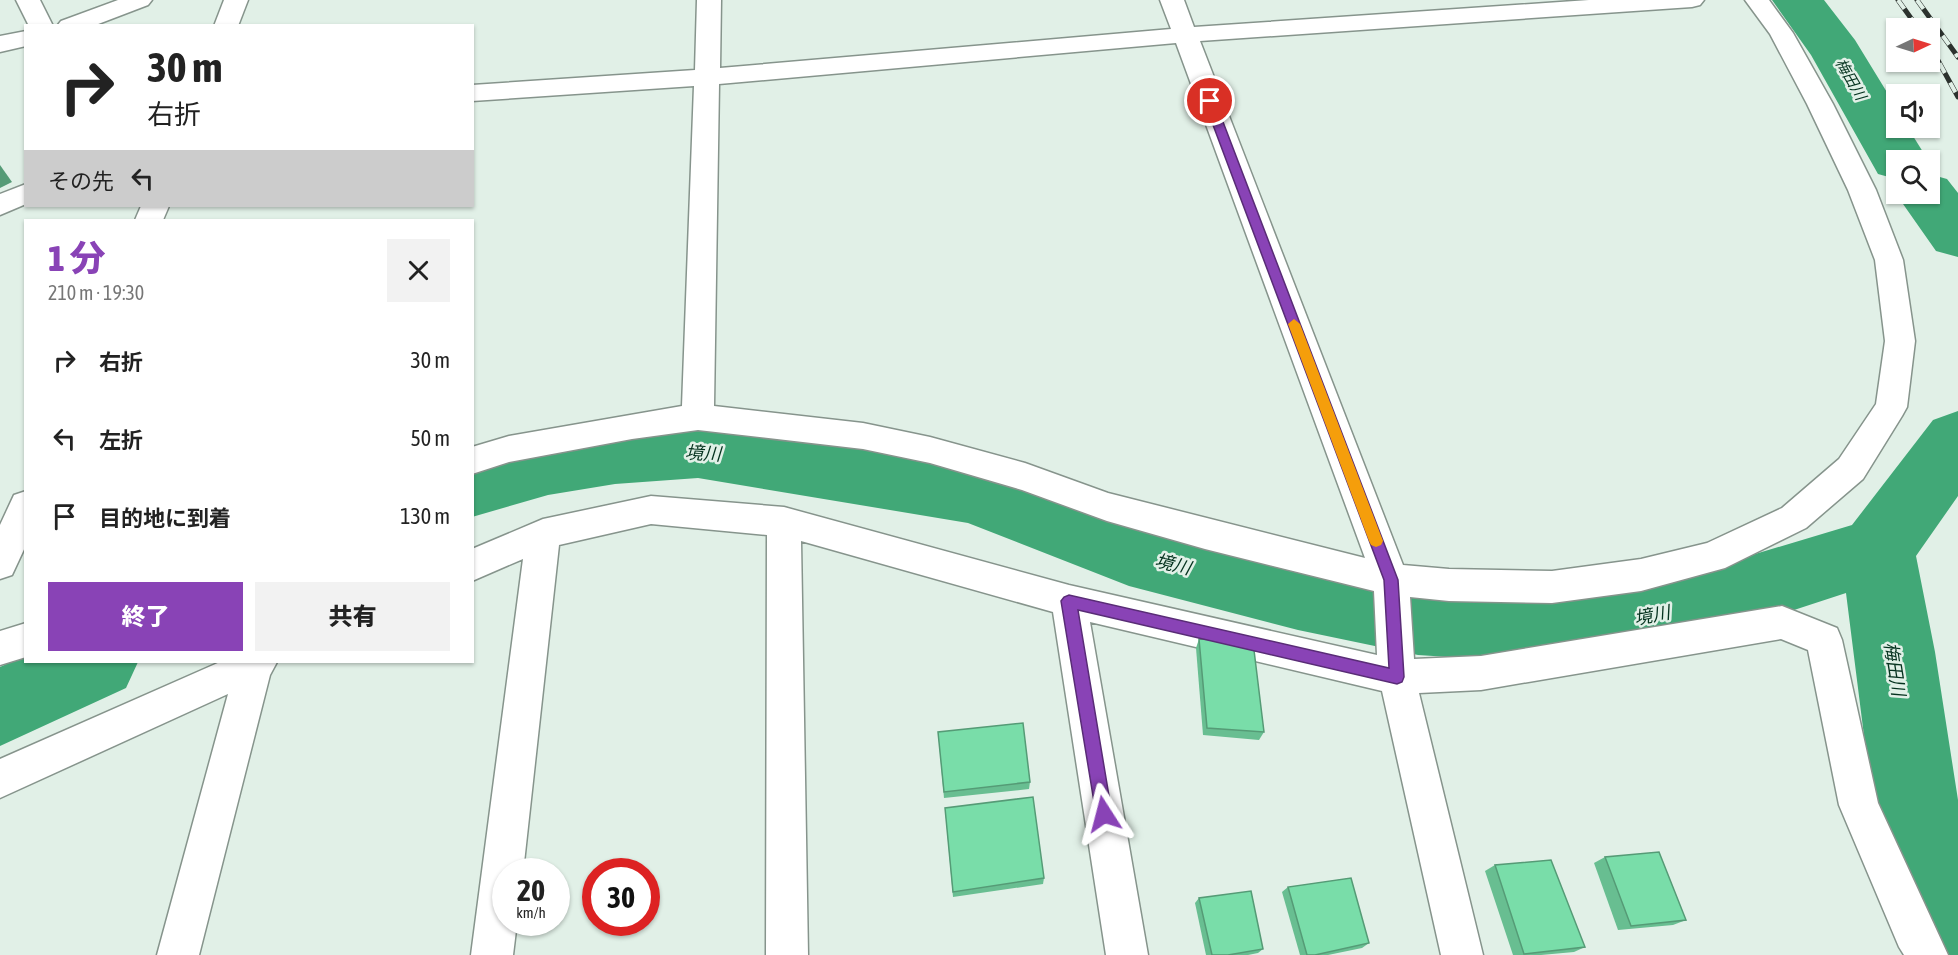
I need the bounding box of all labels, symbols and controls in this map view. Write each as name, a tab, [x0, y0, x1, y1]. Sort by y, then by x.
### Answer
north arrow	[1886, 18, 1940, 72]
map controls	[1886, 18, 1940, 204]
text: 30 m	[147, 43, 222, 91]
icon: right	[48, 48, 126, 126]
water label: 梅田川	[1832, 55, 1871, 104]
pin	[1184, 75, 1235, 126]
icon: arrive	[1193, 84, 1226, 117]
button: sound	[1886, 84, 1940, 138]
text: 右折	[147, 99, 201, 130]
button: search	[1886, 150, 1940, 204]
icon: left	[126, 162, 159, 195]
text: その先	[48, 168, 114, 194]
text: 1 分	[48, 237, 106, 279]
button: close	[387, 239, 450, 302]
text: 210 m · 19:30	[48, 281, 144, 304]
icon: right	[48, 344, 81, 377]
text: 30 m	[410, 347, 450, 373]
text: 右折	[99, 349, 143, 375]
icon: left	[48, 422, 81, 455]
text: 50 m	[410, 425, 450, 451]
text: 左折	[99, 427, 143, 453]
water label: 境川	[684, 442, 724, 465]
icon: arrive	[48, 500, 81, 533]
text: 130 m	[400, 503, 450, 529]
text: 目的地に到着	[99, 505, 231, 531]
water label: 境川	[1153, 549, 1195, 579]
button: 終了	[48, 582, 243, 651]
button: 共有	[255, 582, 450, 651]
water label: 境川	[1632, 601, 1674, 629]
water label: 梅田川	[1880, 641, 1910, 699]
position arrow	[1072, 782, 1136, 846]
speed limit sign: 30	[582, 858, 660, 936]
text: 20	[517, 873, 545, 907]
text: km/h	[516, 904, 546, 921]

